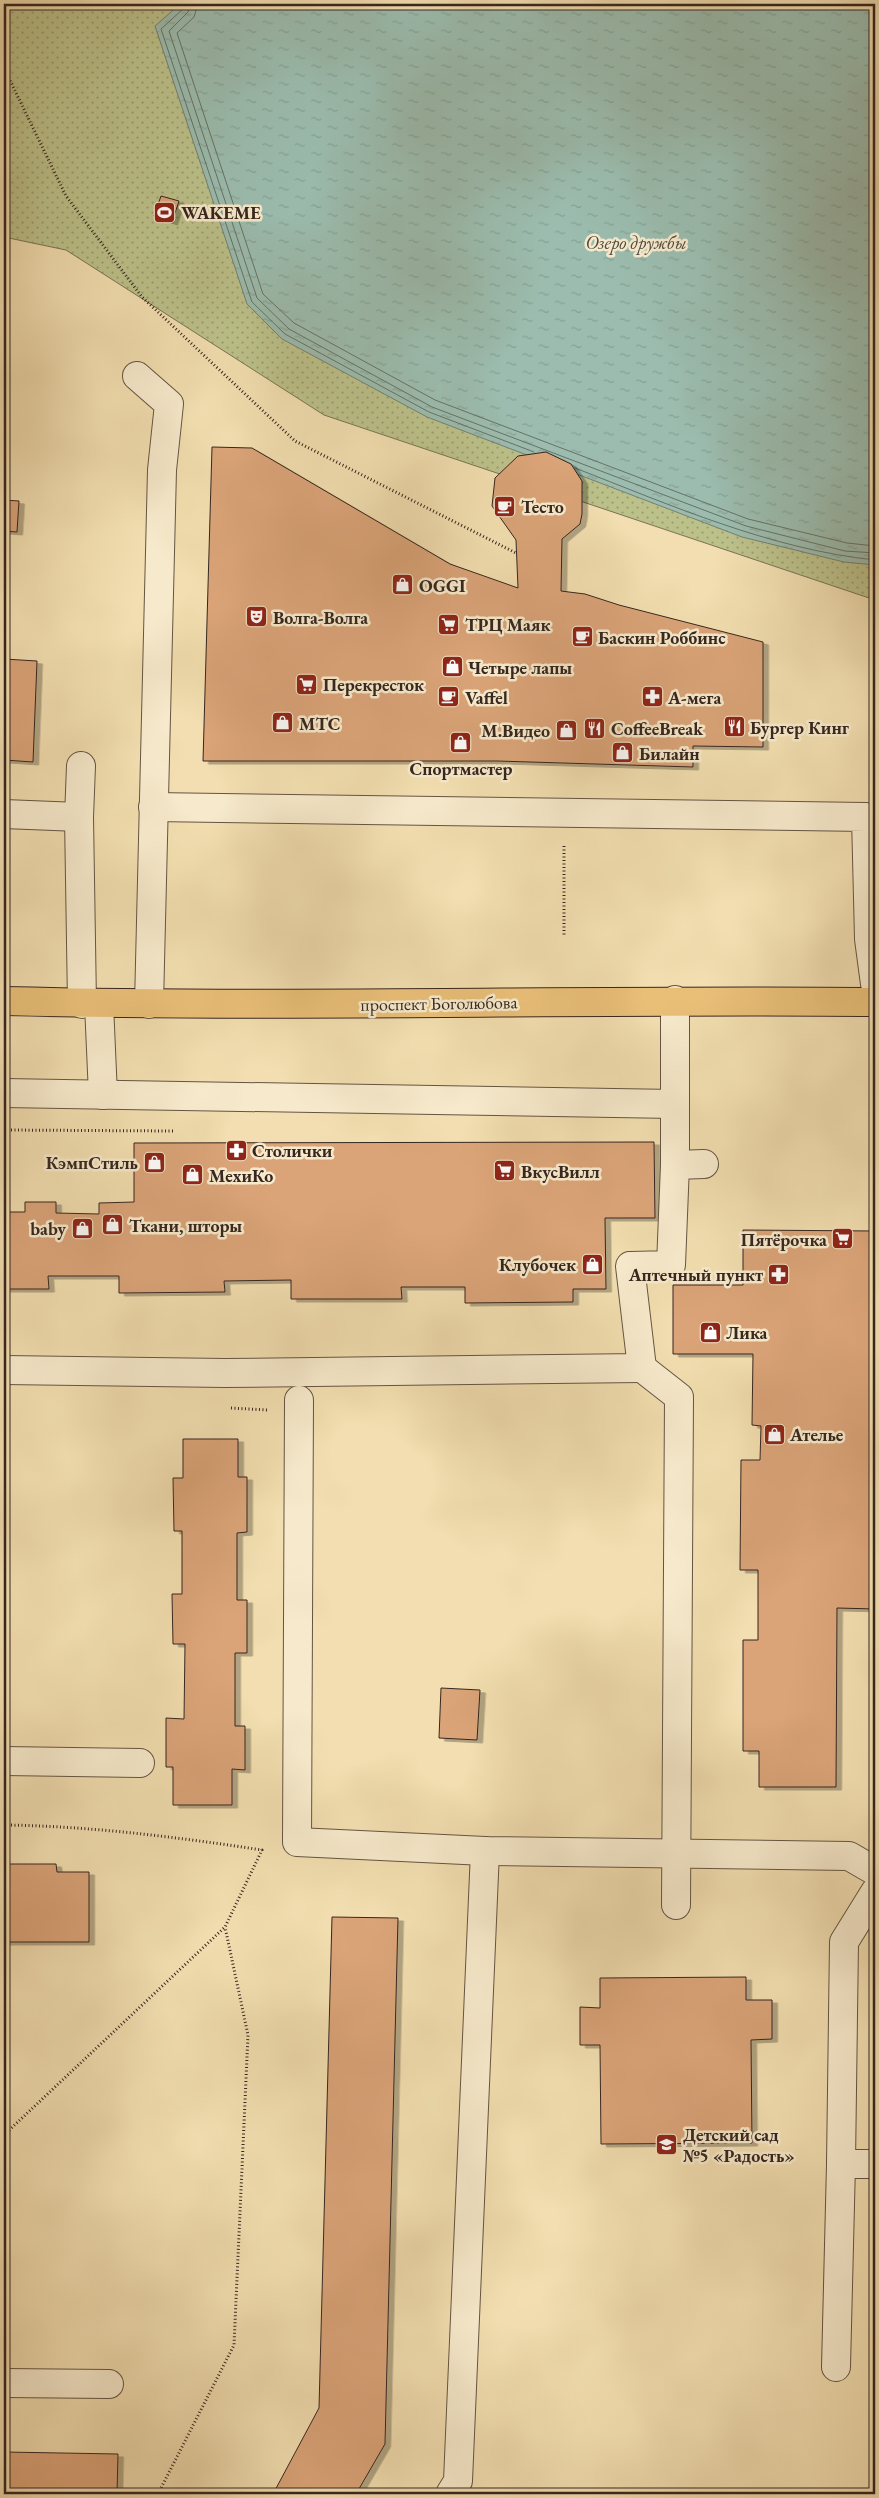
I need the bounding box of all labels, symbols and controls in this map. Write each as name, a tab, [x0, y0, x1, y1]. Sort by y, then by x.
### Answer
sports icon: WAKEME	[153, 200, 177, 224]
place label: WAKEME	[181, 201, 261, 224]
water label: Озеро дружбы	[585, 230, 687, 255]
cafe icon: Тесто	[493, 494, 517, 518]
place label: Тесто	[521, 495, 564, 518]
shop icon: OGGI	[391, 573, 415, 597]
place label: OGGI	[419, 574, 466, 597]
theatre icon: Волга-Волга	[245, 605, 269, 629]
place label: Волга-Волга	[273, 606, 368, 629]
supermarket icon: ТРЦ Маяк	[437, 612, 461, 636]
place label: ТРЦ Маяк	[465, 613, 550, 636]
cafe icon: Баскин Роббинс	[570, 625, 594, 649]
place label: Баскин Роббинс	[598, 626, 726, 649]
shop icon: Четыре лапы	[440, 655, 464, 679]
place label: Четыре лапы	[468, 656, 572, 679]
supermarket icon: Перекресток	[295, 672, 319, 696]
place label: Перекресток	[323, 673, 424, 696]
cafe icon: Vaffel	[437, 685, 461, 709]
pharmacy icon: А-мега	[640, 685, 664, 709]
place label: Vaffel	[465, 686, 508, 709]
place label: А-мега	[667, 686, 721, 709]
shop icon: МТС	[271, 711, 295, 735]
place label: МТС	[299, 712, 340, 735]
restaurant icon: Бургер Кинг	[722, 715, 746, 739]
restaurant icon: CoffeeBreak	[583, 716, 607, 740]
place label: Бургер Кинг	[750, 716, 849, 739]
place label: CoffeeBreak	[611, 717, 704, 740]
shop icon: М.Видео	[554, 718, 578, 742]
place label: М.Видео	[481, 719, 550, 742]
shop icon: Спортмастер	[449, 731, 473, 755]
shop icon: Билайн	[611, 741, 635, 765]
place label: Билайн	[639, 742, 700, 765]
place label: Спортмастер	[410, 757, 513, 780]
street label: проспект Боголюбова	[360, 990, 519, 1016]
pharmacy icon: Столички	[224, 1138, 248, 1162]
place label: Столички	[252, 1139, 333, 1162]
shop icon: КэмпСтиль	[142, 1150, 166, 1174]
place label: КэмпСтиль	[46, 1151, 138, 1174]
supermarket icon: ВкусВилл	[493, 1159, 517, 1183]
place label: ВкусВилл	[521, 1160, 600, 1183]
shop icon: МехиКо	[181, 1163, 205, 1187]
place label: МехиКо	[209, 1164, 273, 1187]
shop icon: Ткани, шторы	[101, 1213, 125, 1237]
place label: Ткани, шторы	[129, 1214, 242, 1237]
shop icon: baby	[70, 1216, 94, 1240]
place label: baby	[30, 1217, 66, 1240]
supermarket icon: Пятёрочка	[831, 1227, 855, 1251]
place label: Пятёрочка	[741, 1228, 827, 1251]
shop icon: Клубочек	[580, 1252, 604, 1276]
place label: Клубочек	[499, 1253, 576, 1276]
pharmacy icon: Аптечный пункт	[767, 1262, 791, 1286]
place label: Аптечный пункт	[628, 1263, 763, 1286]
shop icon: Лика	[698, 1320, 722, 1344]
place label: Лика	[726, 1321, 768, 1344]
shop icon: Ателье	[762, 1422, 786, 1446]
place label: Ателье	[789, 1423, 844, 1446]
place label: Детский сад №5 «Радость»	[683, 2123, 795, 2167]
school or university icon: Детский сад №5 «Радость»	[655, 2132, 679, 2156]

